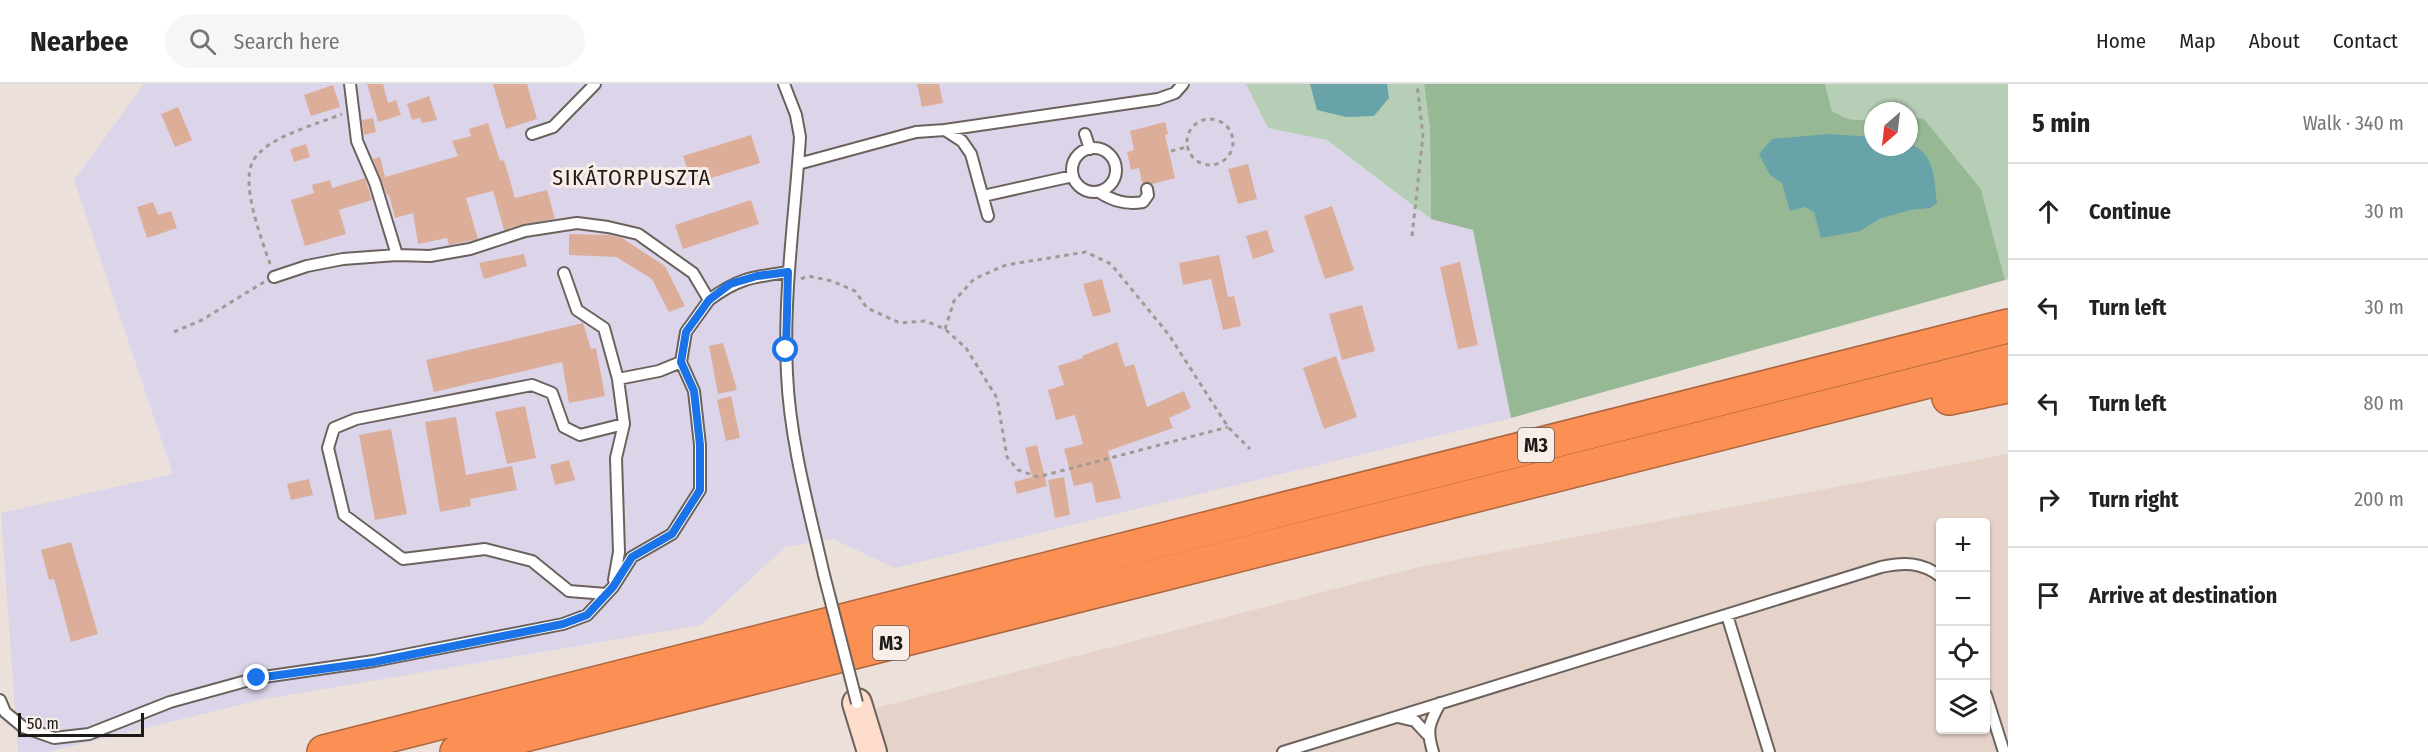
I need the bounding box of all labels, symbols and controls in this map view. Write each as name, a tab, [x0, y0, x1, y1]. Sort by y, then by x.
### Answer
search box	[165, 14, 585, 68]
text: Nearbee	[30, 25, 129, 58]
icon: search	[186, 25, 219, 58]
text: Search here	[234, 28, 340, 55]
text: Home	[2096, 28, 2146, 54]
text: Map	[2179, 28, 2216, 54]
text: About	[2249, 28, 2300, 54]
text: Contact	[2333, 28, 2398, 54]
north arrow	[1864, 102, 1918, 156]
text: 5 min	[2032, 108, 2090, 139]
text: Walk · 340 m	[2303, 111, 2404, 135]
district label: SIKÁTORPUSZTA	[552, 164, 712, 191]
icon: ahead	[2032, 195, 2065, 228]
text: Continue	[2089, 198, 2171, 225]
text: 30 m	[2364, 199, 2404, 223]
icon: left	[2032, 291, 2065, 324]
text: Turn left	[2089, 294, 2167, 321]
text: 30 m	[2364, 295, 2404, 319]
route start	[772, 336, 798, 362]
icon: left	[2032, 387, 2065, 420]
text: Turn left	[2089, 390, 2167, 417]
text: 80 m	[2364, 391, 2404, 415]
road number: M3	[1518, 428, 1554, 462]
icon: right	[2032, 483, 2065, 516]
text: Turn right	[2089, 486, 2178, 513]
text: 200 m	[2354, 487, 2404, 511]
map controls	[1936, 518, 1990, 734]
button: +	[1936, 518, 1990, 572]
button: −	[1936, 572, 1990, 626]
icon: arrive	[2032, 579, 2065, 612]
text: Arrive at destination	[2089, 582, 2277, 609]
road number: M3	[873, 626, 909, 660]
button: locate	[1936, 626, 1990, 680]
route end	[243, 664, 269, 690]
button: layers	[1936, 680, 1990, 734]
scale bar	[18, 710, 144, 738]
text: 50 m	[27, 714, 59, 733]

